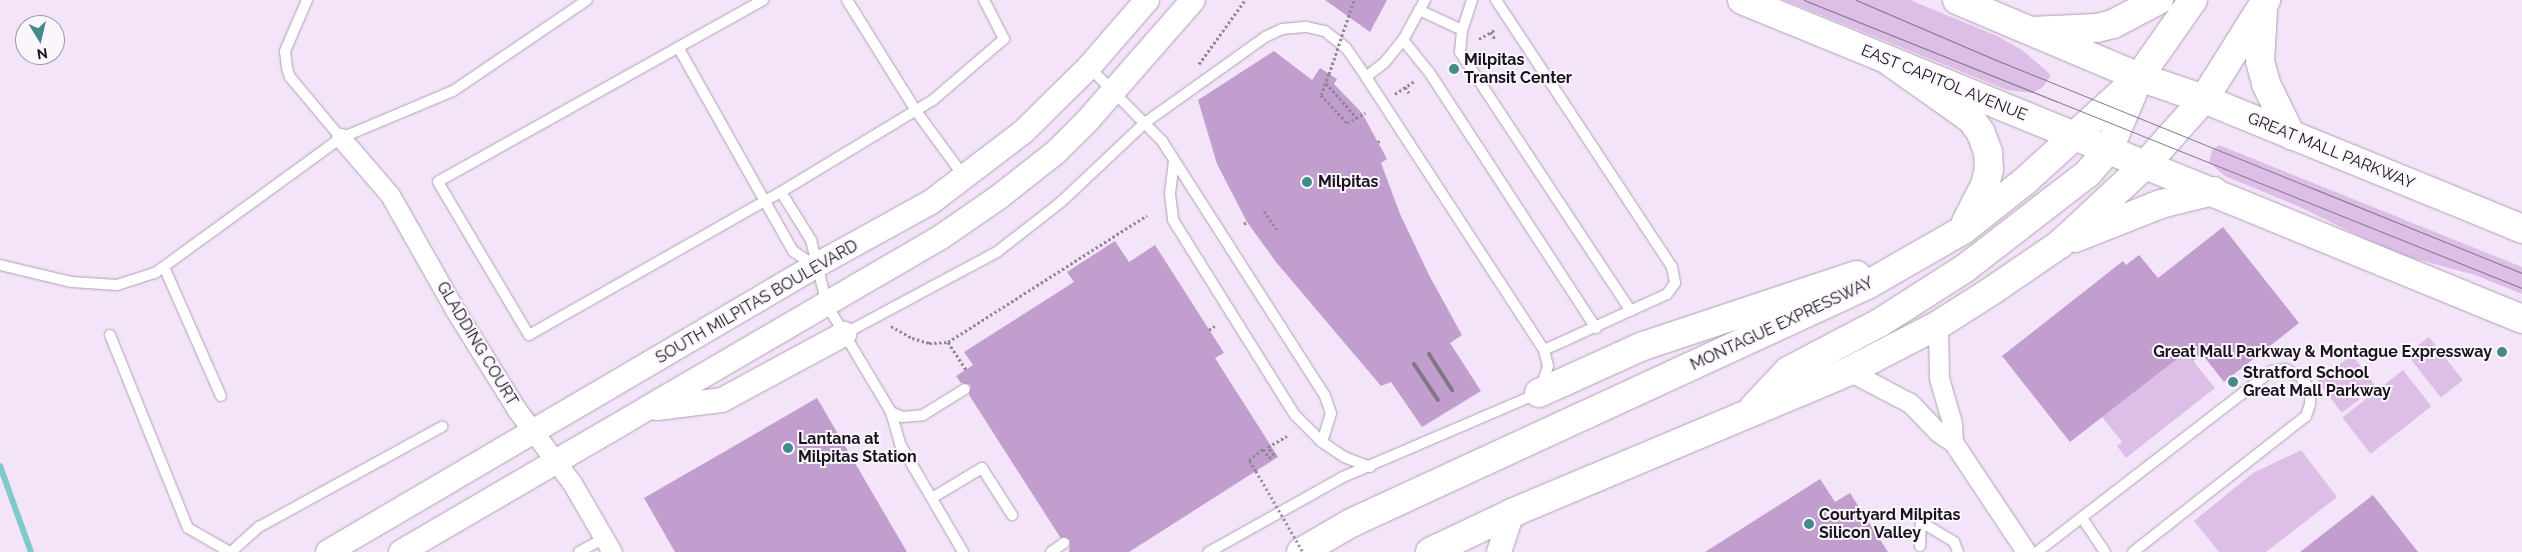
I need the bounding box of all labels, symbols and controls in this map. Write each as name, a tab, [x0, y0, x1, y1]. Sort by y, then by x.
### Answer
north arrow	[15, 15, 65, 65]
street label: EAST CAPITOL AVENUE	[1857, 41, 2031, 125]
text: N	[36, 45, 49, 63]
place label: Milpitas Transit Center	[1464, 50, 1572, 88]
marker: Milpitas Transit Center	[1448, 63, 1460, 75]
street label: GREAT MALL PARKWAY	[2244, 109, 2418, 193]
place label: Milpitas	[1318, 172, 1378, 192]
marker: Milpitas	[1300, 175, 1314, 189]
street label: SOUTH MILPITAS BOULEVARD	[652, 236, 862, 368]
street label: MONTAGUE EXPRESSWAY	[1687, 273, 1877, 375]
street label: GLADDING COURT	[432, 278, 522, 410]
place label: Great Mall Parkway & Montague Expressway	[2152, 342, 2492, 362]
marker: Great Mall Parkway & Montague Expressway	[2496, 346, 2508, 358]
place label: Stratford School Great Mall Parkway	[2243, 363, 2391, 401]
marker: Stratford School Great Mall Parkway	[2227, 376, 2239, 388]
place label: Lantana at Milpitas Station	[798, 429, 917, 467]
marker: Lantana at Milpitas Station	[782, 442, 794, 454]
place label: Courtyard Milpitas Silicon Valley	[1819, 505, 1960, 543]
marker: Courtyard Milpitas Silicon Valley	[1803, 518, 1815, 530]

